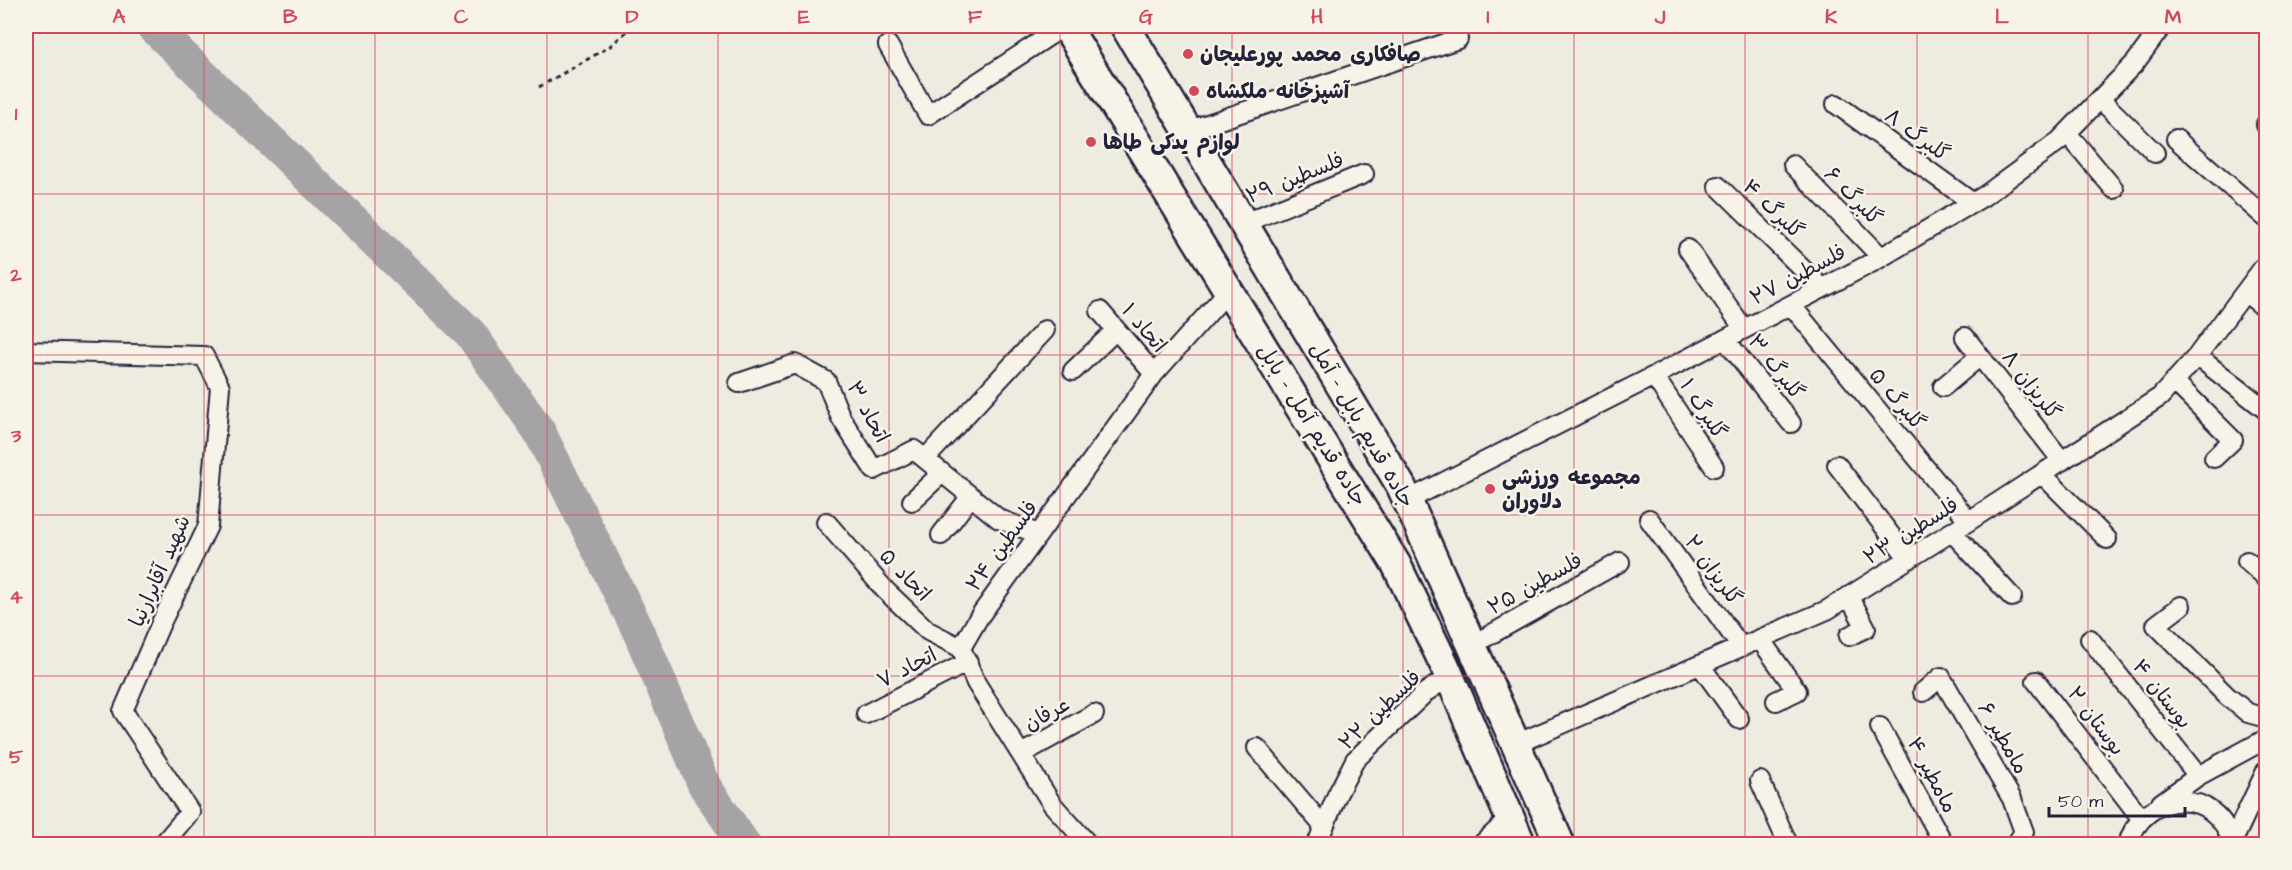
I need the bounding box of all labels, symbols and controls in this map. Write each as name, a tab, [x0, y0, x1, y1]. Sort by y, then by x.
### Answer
text: A	[113, 3, 126, 31]
text: B	[283, 3, 298, 31]
text: C	[454, 3, 469, 31]
text: D	[626, 3, 639, 31]
text: E	[798, 3, 810, 31]
text: F	[968, 3, 983, 31]
text: G	[1139, 3, 1153, 31]
text: H	[1311, 3, 1323, 31]
text: I	[1486, 3, 1490, 31]
text: J	[1654, 3, 1666, 31]
text: K	[1825, 3, 1838, 31]
text: L	[1995, 3, 2009, 31]
text: M	[2165, 3, 2182, 31]
place label: صافکاری محمد پورعلیجان	[1200, 40, 1421, 69]
marker: صافکاری محمد پورعلیجان	[1181, 47, 1195, 61]
place label: آشپزخانه ملکشاه	[1206, 77, 1351, 106]
marker: آشپزخانه ملکشاه	[1187, 84, 1201, 98]
text: 1	[15, 100, 18, 128]
street label: گلبرگ ۸	[1879, 102, 1955, 168]
place label: لوازم یدکی طاها	[1103, 128, 1240, 158]
marker: لوازم یدکی طاها	[1084, 135, 1098, 149]
street label: فلسطین ۲۹	[1242, 145, 1348, 211]
street label: گلبرگ ۶	[1818, 160, 1888, 232]
street label: گلبرگ ۴	[1736, 173, 1810, 245]
street label: فلسطین ۲۷	[1745, 238, 1851, 312]
text: 2	[9, 261, 22, 289]
street label: اتحاد ۱	[1115, 297, 1173, 359]
street label: گلبرگ ۳	[1741, 328, 1811, 406]
street label: جاده قدیم بابل - آمل	[1302, 337, 1421, 514]
street label: جاده قدیم آمل - بابل	[1249, 338, 1374, 512]
street label: گلریزان ۸	[1995, 344, 2067, 426]
street label: گلبرگ ۵	[1862, 361, 1932, 437]
street label: گلبرگ ۱	[1673, 373, 1733, 445]
street label: اتحاد ۳	[840, 376, 896, 448]
text: 3	[10, 422, 22, 450]
place label: مجموعه ورزشی دلاوران	[1502, 463, 1641, 516]
marker: مجموعه ورزشی دلاوران	[1483, 482, 1497, 496]
street label: فلسطین ۲۳	[1858, 490, 1964, 572]
street label: فلسطین ۲۴	[959, 495, 1045, 597]
street label: شهید آقابرارنیا	[122, 510, 198, 632]
street label: گلریزان ۲	[1678, 529, 1748, 611]
street label: اتحاد ۵	[872, 542, 938, 608]
street label: فلسطین ۲۵	[1482, 546, 1588, 622]
text: 4	[9, 583, 23, 611]
street label: اتحاد ۷	[872, 641, 942, 695]
street label: بوستان ۴	[2125, 653, 2199, 735]
street label: فلسطین ۲۲	[1332, 663, 1428, 757]
street label: بوستان ۲	[2060, 680, 2132, 762]
street label: عرفان	[1019, 690, 1075, 738]
street label: مامطیر ۶	[1971, 696, 2035, 780]
street label: مامطیر ۴	[1900, 732, 1964, 818]
text: 5	[9, 743, 24, 771]
scale bar	[2049, 780, 2186, 818]
text: 50 m	[2058, 789, 2103, 814]

